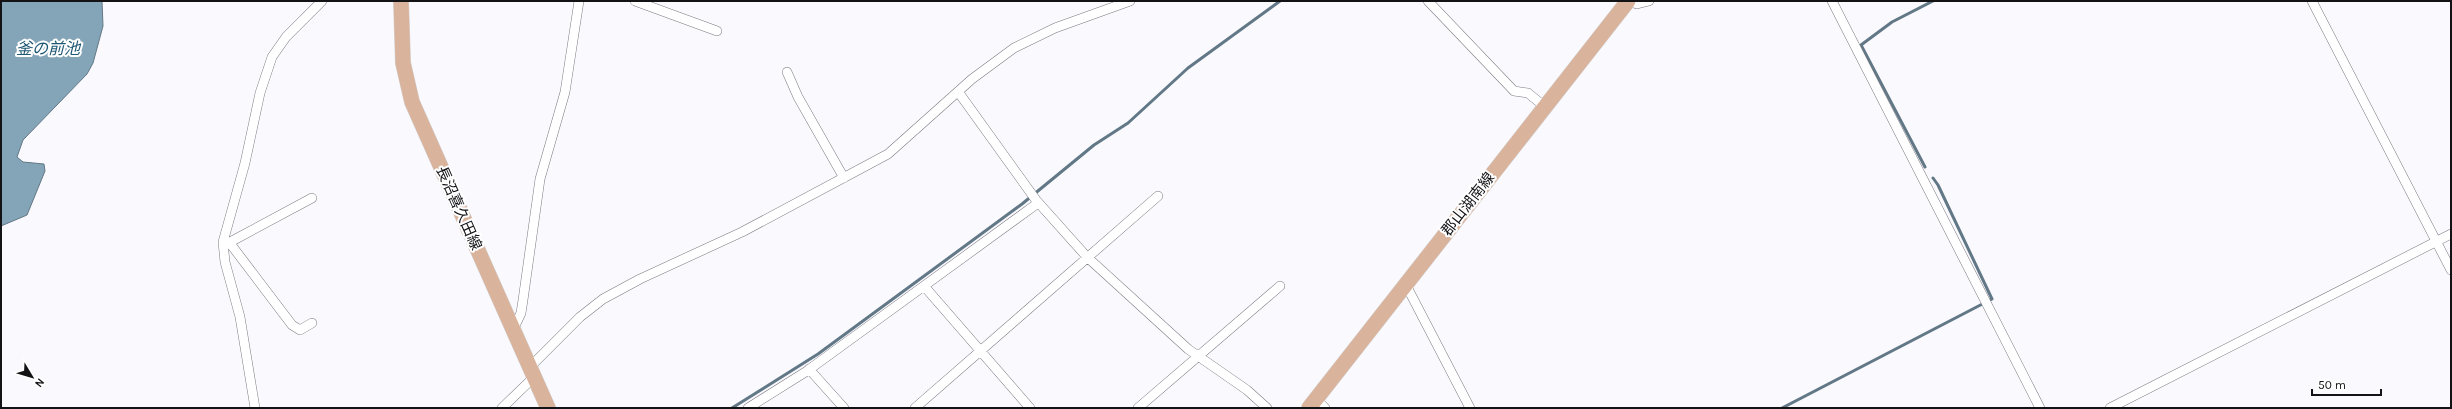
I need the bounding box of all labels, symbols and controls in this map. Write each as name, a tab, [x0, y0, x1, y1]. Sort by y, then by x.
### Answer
water label: 釜の前池	[16, 39, 82, 58]
street label: 長沼喜久田線	[432, 163, 486, 253]
street label: 郡山湖南線	[1438, 169, 1498, 239]
north arrow	[12, 357, 52, 397]
scale bar	[2312, 371, 2381, 397]
text: N	[32, 376, 47, 390]
text: 50 m	[2318, 378, 2346, 392]

